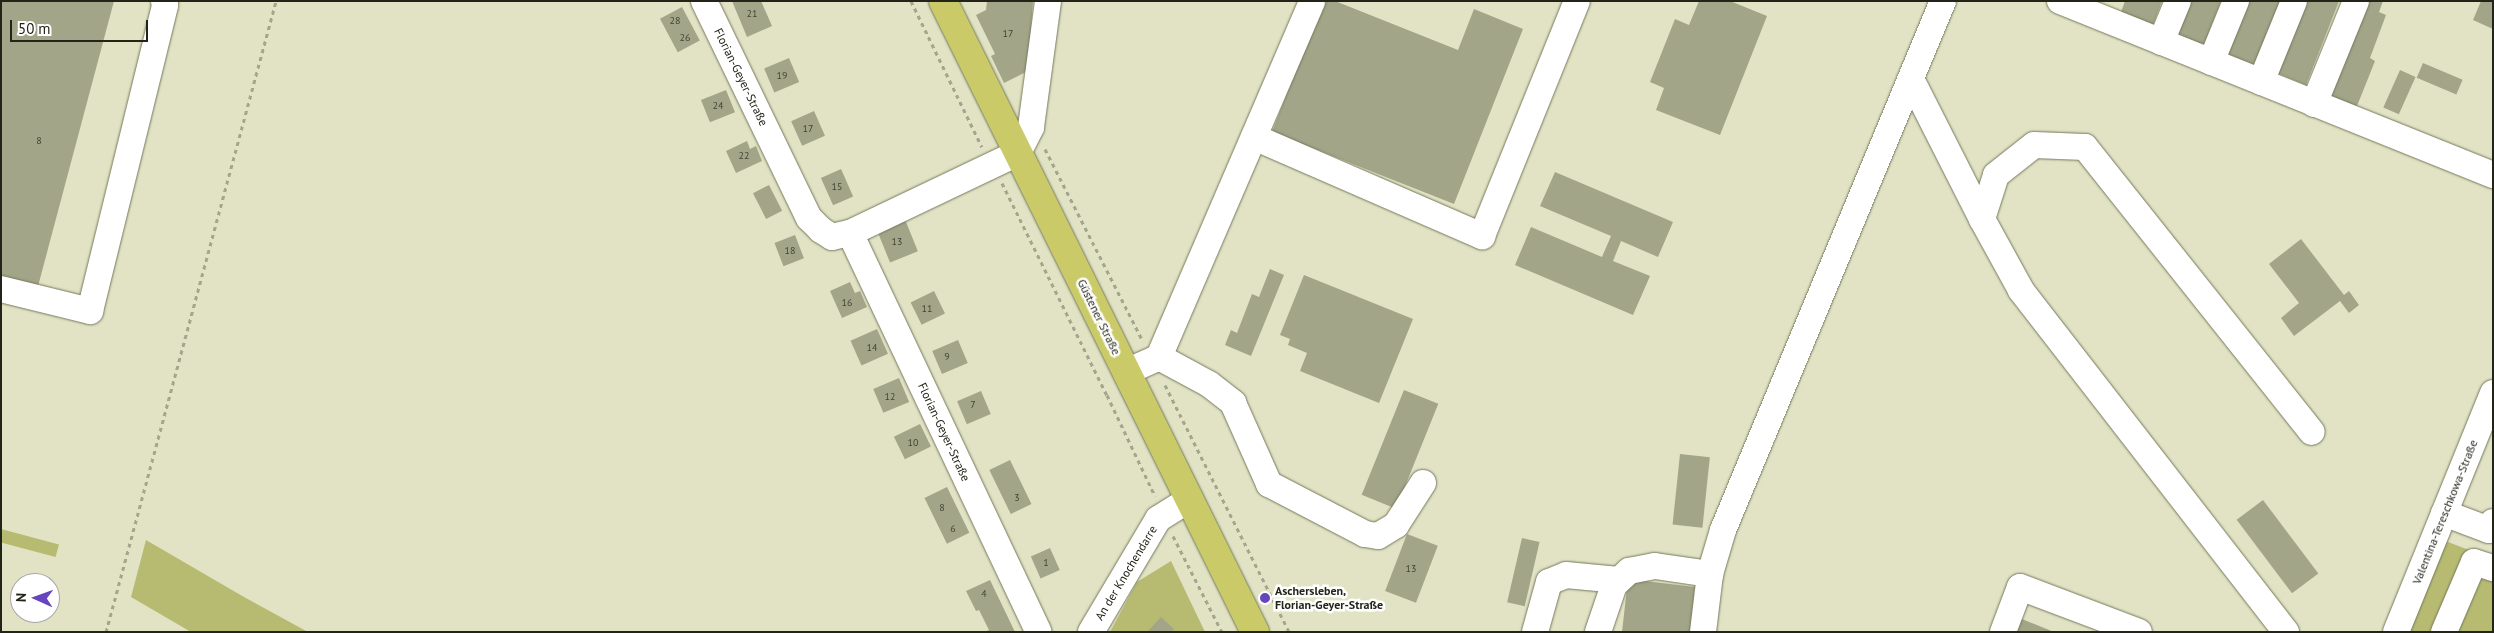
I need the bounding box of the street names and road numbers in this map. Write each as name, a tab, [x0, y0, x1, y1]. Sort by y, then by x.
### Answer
street label: Florian-Geyer-Straße	[711, 26, 771, 128]
street label: Güstener Straße	[1074, 277, 1124, 357]
street label: Florian-Geyer-Straße	[915, 380, 973, 484]
street label: Valentina-Tereschkowa-Straße	[2409, 438, 2481, 586]
street label: An der Knochendarre	[1092, 523, 1160, 623]

